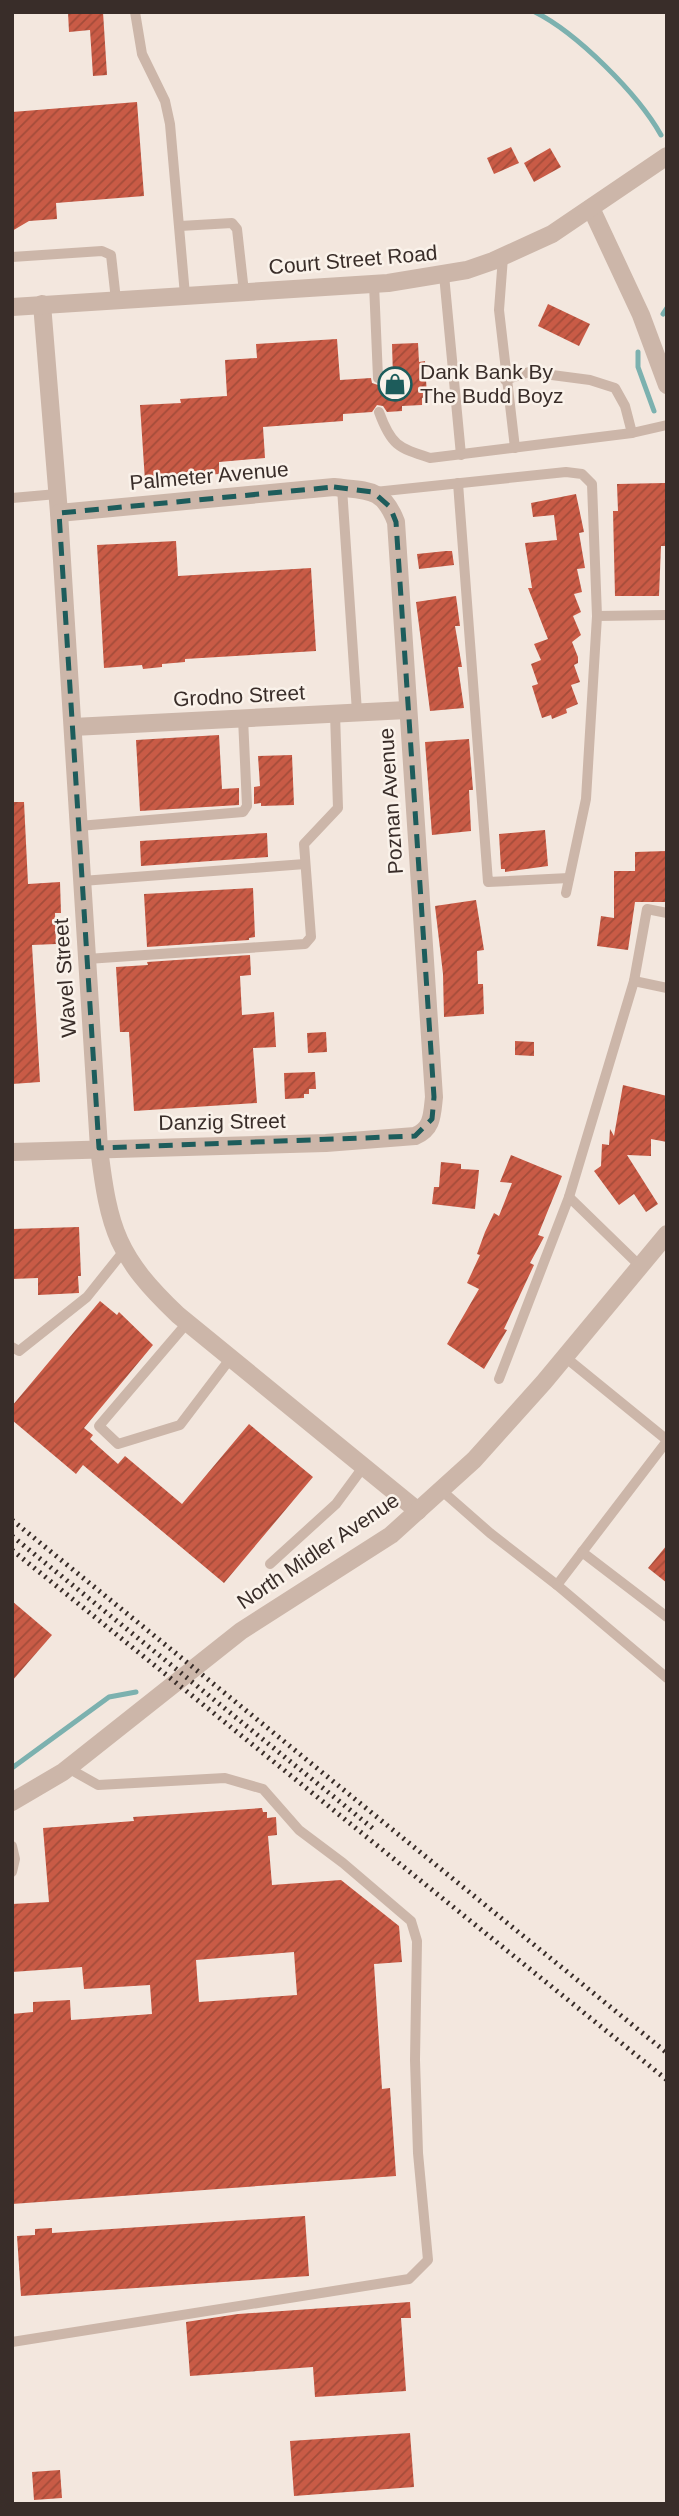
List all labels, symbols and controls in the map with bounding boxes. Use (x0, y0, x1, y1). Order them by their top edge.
street label: Court Street Road (268, 241, 438, 278)
place label: Dank Bank By The Budd Boyz (420, 360, 564, 407)
shop icon: Dank Bank By The Budd Boyz (376, 365, 414, 403)
street label: Palmeter Avenue (128, 457, 289, 494)
street label: Grodno Street (173, 681, 306, 710)
street label: Poznan Avenue (374, 727, 407, 875)
street label: Wavel Street (49, 918, 80, 1038)
street label: Danzig Street (158, 1109, 286, 1134)
street label: North Midler Avenue (233, 1488, 403, 1613)

